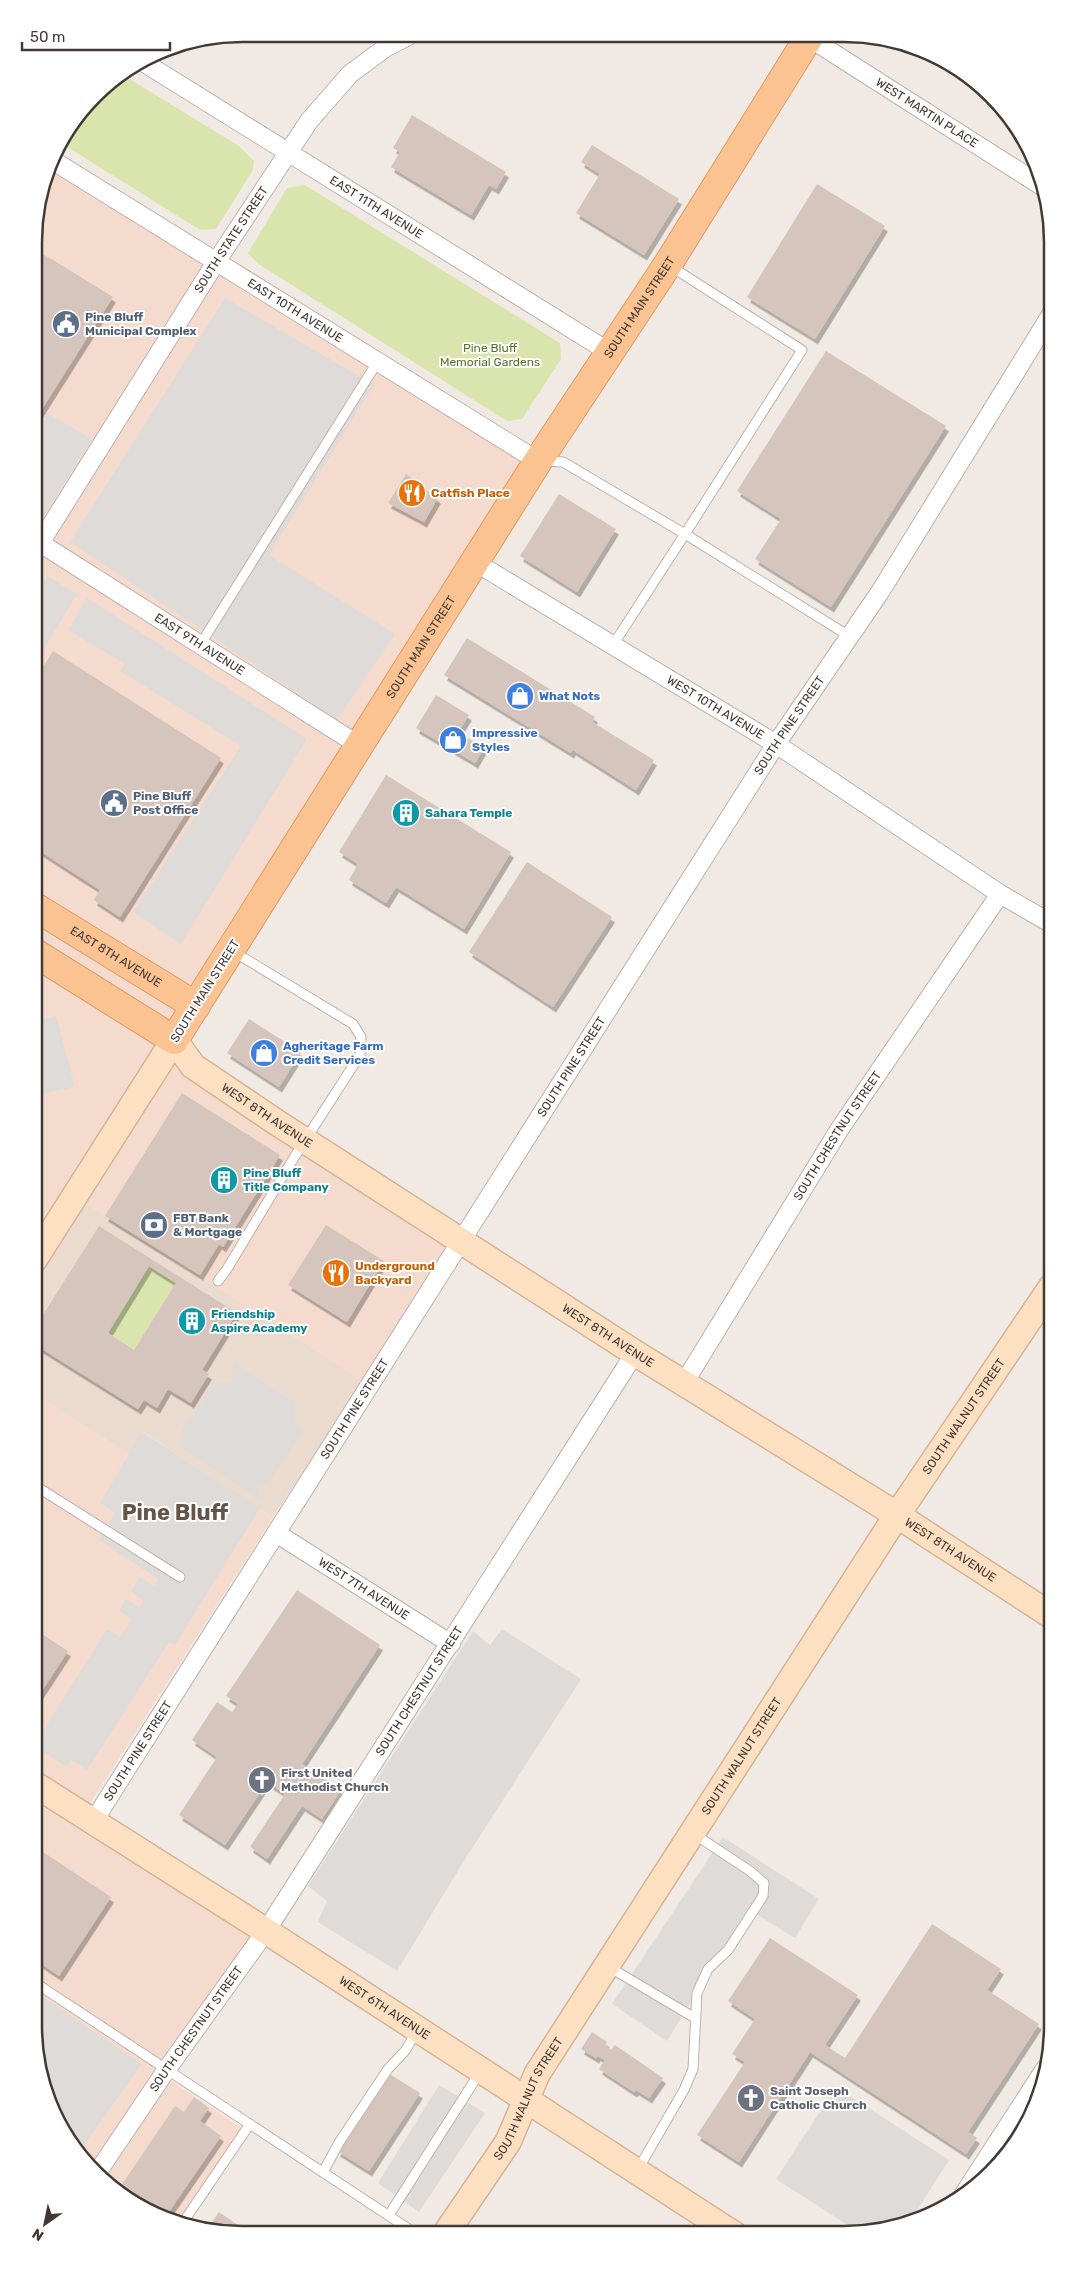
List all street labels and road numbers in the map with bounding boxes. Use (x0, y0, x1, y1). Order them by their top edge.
street label: WEST MARTIN PLACE (873, 75, 981, 150)
street label: EAST 11TH AVENUE (327, 173, 426, 242)
street label: SOUTH STATE STREET (191, 184, 271, 295)
street label: SOUTH MAIN STREET (601, 254, 678, 361)
street label: EAST 10TH AVENUE (245, 276, 345, 345)
street label: SOUTH MAIN STREET (384, 593, 458, 701)
street label: EAST 9TH AVENUE (152, 610, 247, 678)
street label: WEST 10TH AVENUE (664, 673, 767, 742)
street label: SOUTH PINE STREET (751, 673, 827, 777)
street label: EAST 8TH AVENUE (68, 923, 164, 990)
street label: SOUTH MAIN STREET (168, 937, 242, 1045)
street label: SOUTH PINE STREET (535, 1014, 608, 1119)
street label: SOUTH CHESTNUT STREET (791, 1068, 884, 1203)
street label: WEST 8TH AVENUE (219, 1080, 315, 1151)
street label: WEST 8TH AVENUE (560, 1301, 657, 1370)
street label: SOUTH PINE STREET (318, 1356, 392, 1462)
street label: SOUTH WALNUT STREET (920, 1356, 1008, 1477)
street label: WEST 8TH AVENUE (902, 1515, 999, 1585)
street label: WEST 7TH AVENUE (316, 1555, 412, 1623)
street label: SOUTH CHESTNUT STREET (373, 1624, 466, 1758)
street label: SOUTH WALNUT STREET (699, 1695, 785, 1817)
street label: SOUTH PINE STREET (101, 1698, 175, 1804)
street label: SOUTH CHESTNUT STREET (147, 1963, 246, 2094)
street label: WEST 6TH AVENUE (337, 1973, 433, 2042)
street label: SOUTH WALNUT STREET (491, 2035, 566, 2163)

